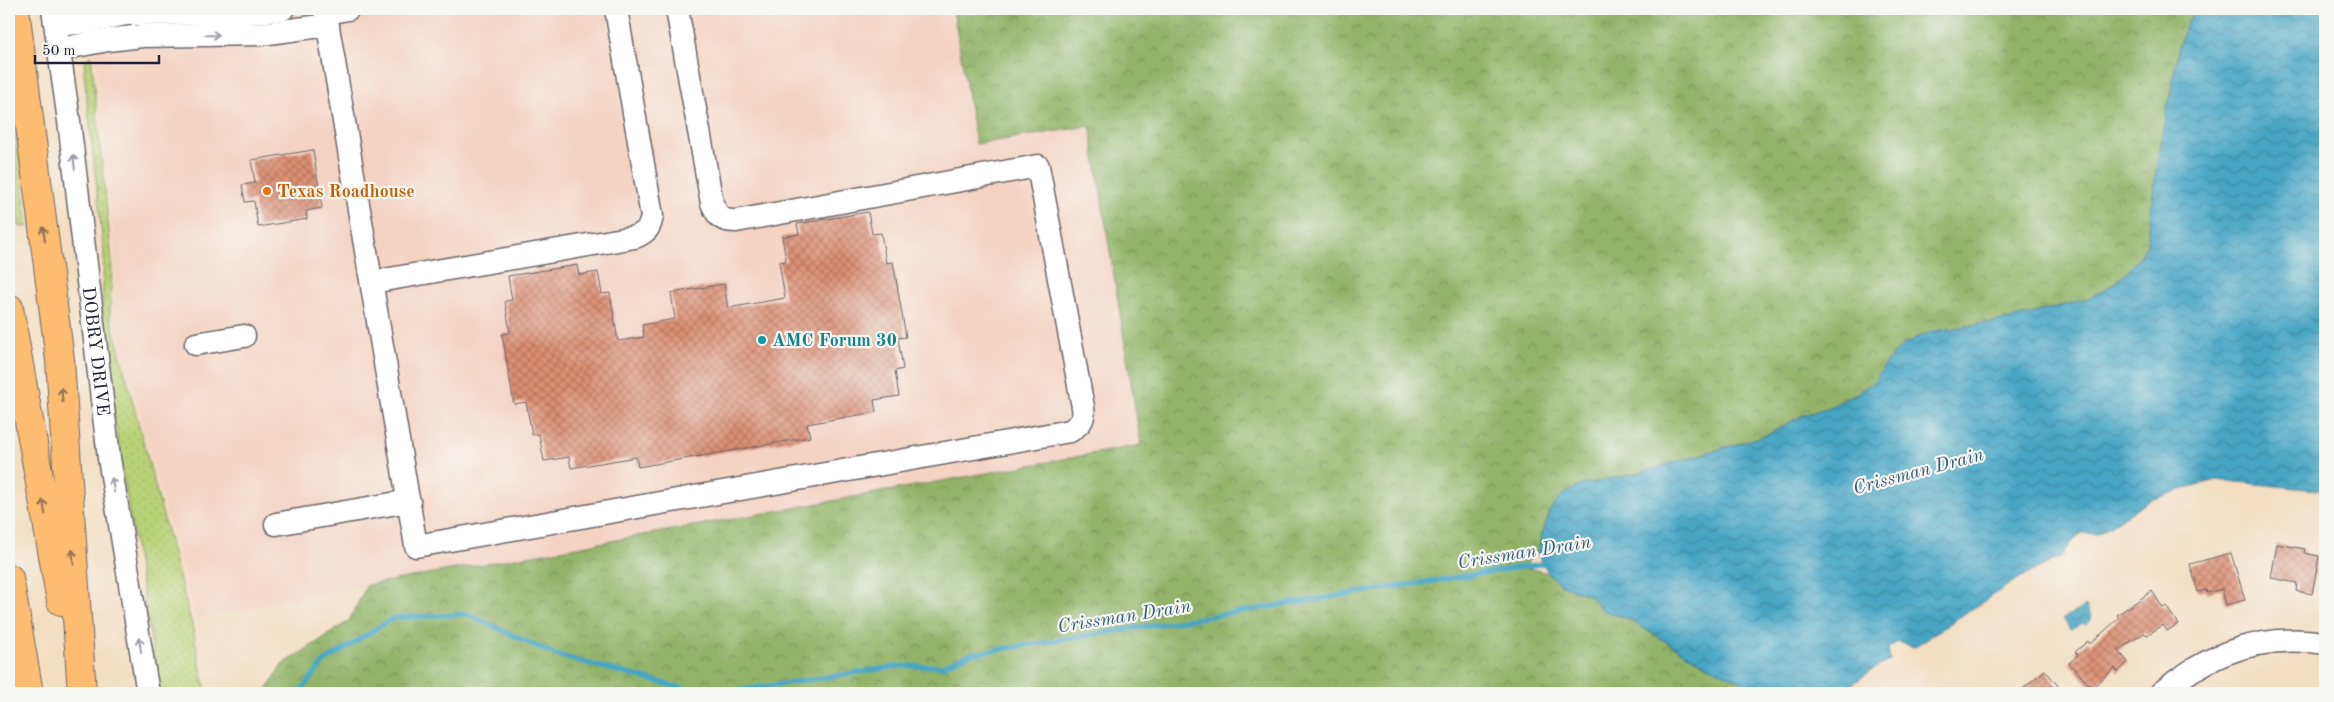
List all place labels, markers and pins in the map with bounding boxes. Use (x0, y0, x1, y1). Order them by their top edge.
place label: Texas Roadhouse (277, 183, 415, 201)
marker: Texas Roadhouse (261, 185, 273, 197)
place label: AMC Forum 30 (772, 332, 897, 350)
marker: AMC Forum 30 (756, 334, 768, 346)

